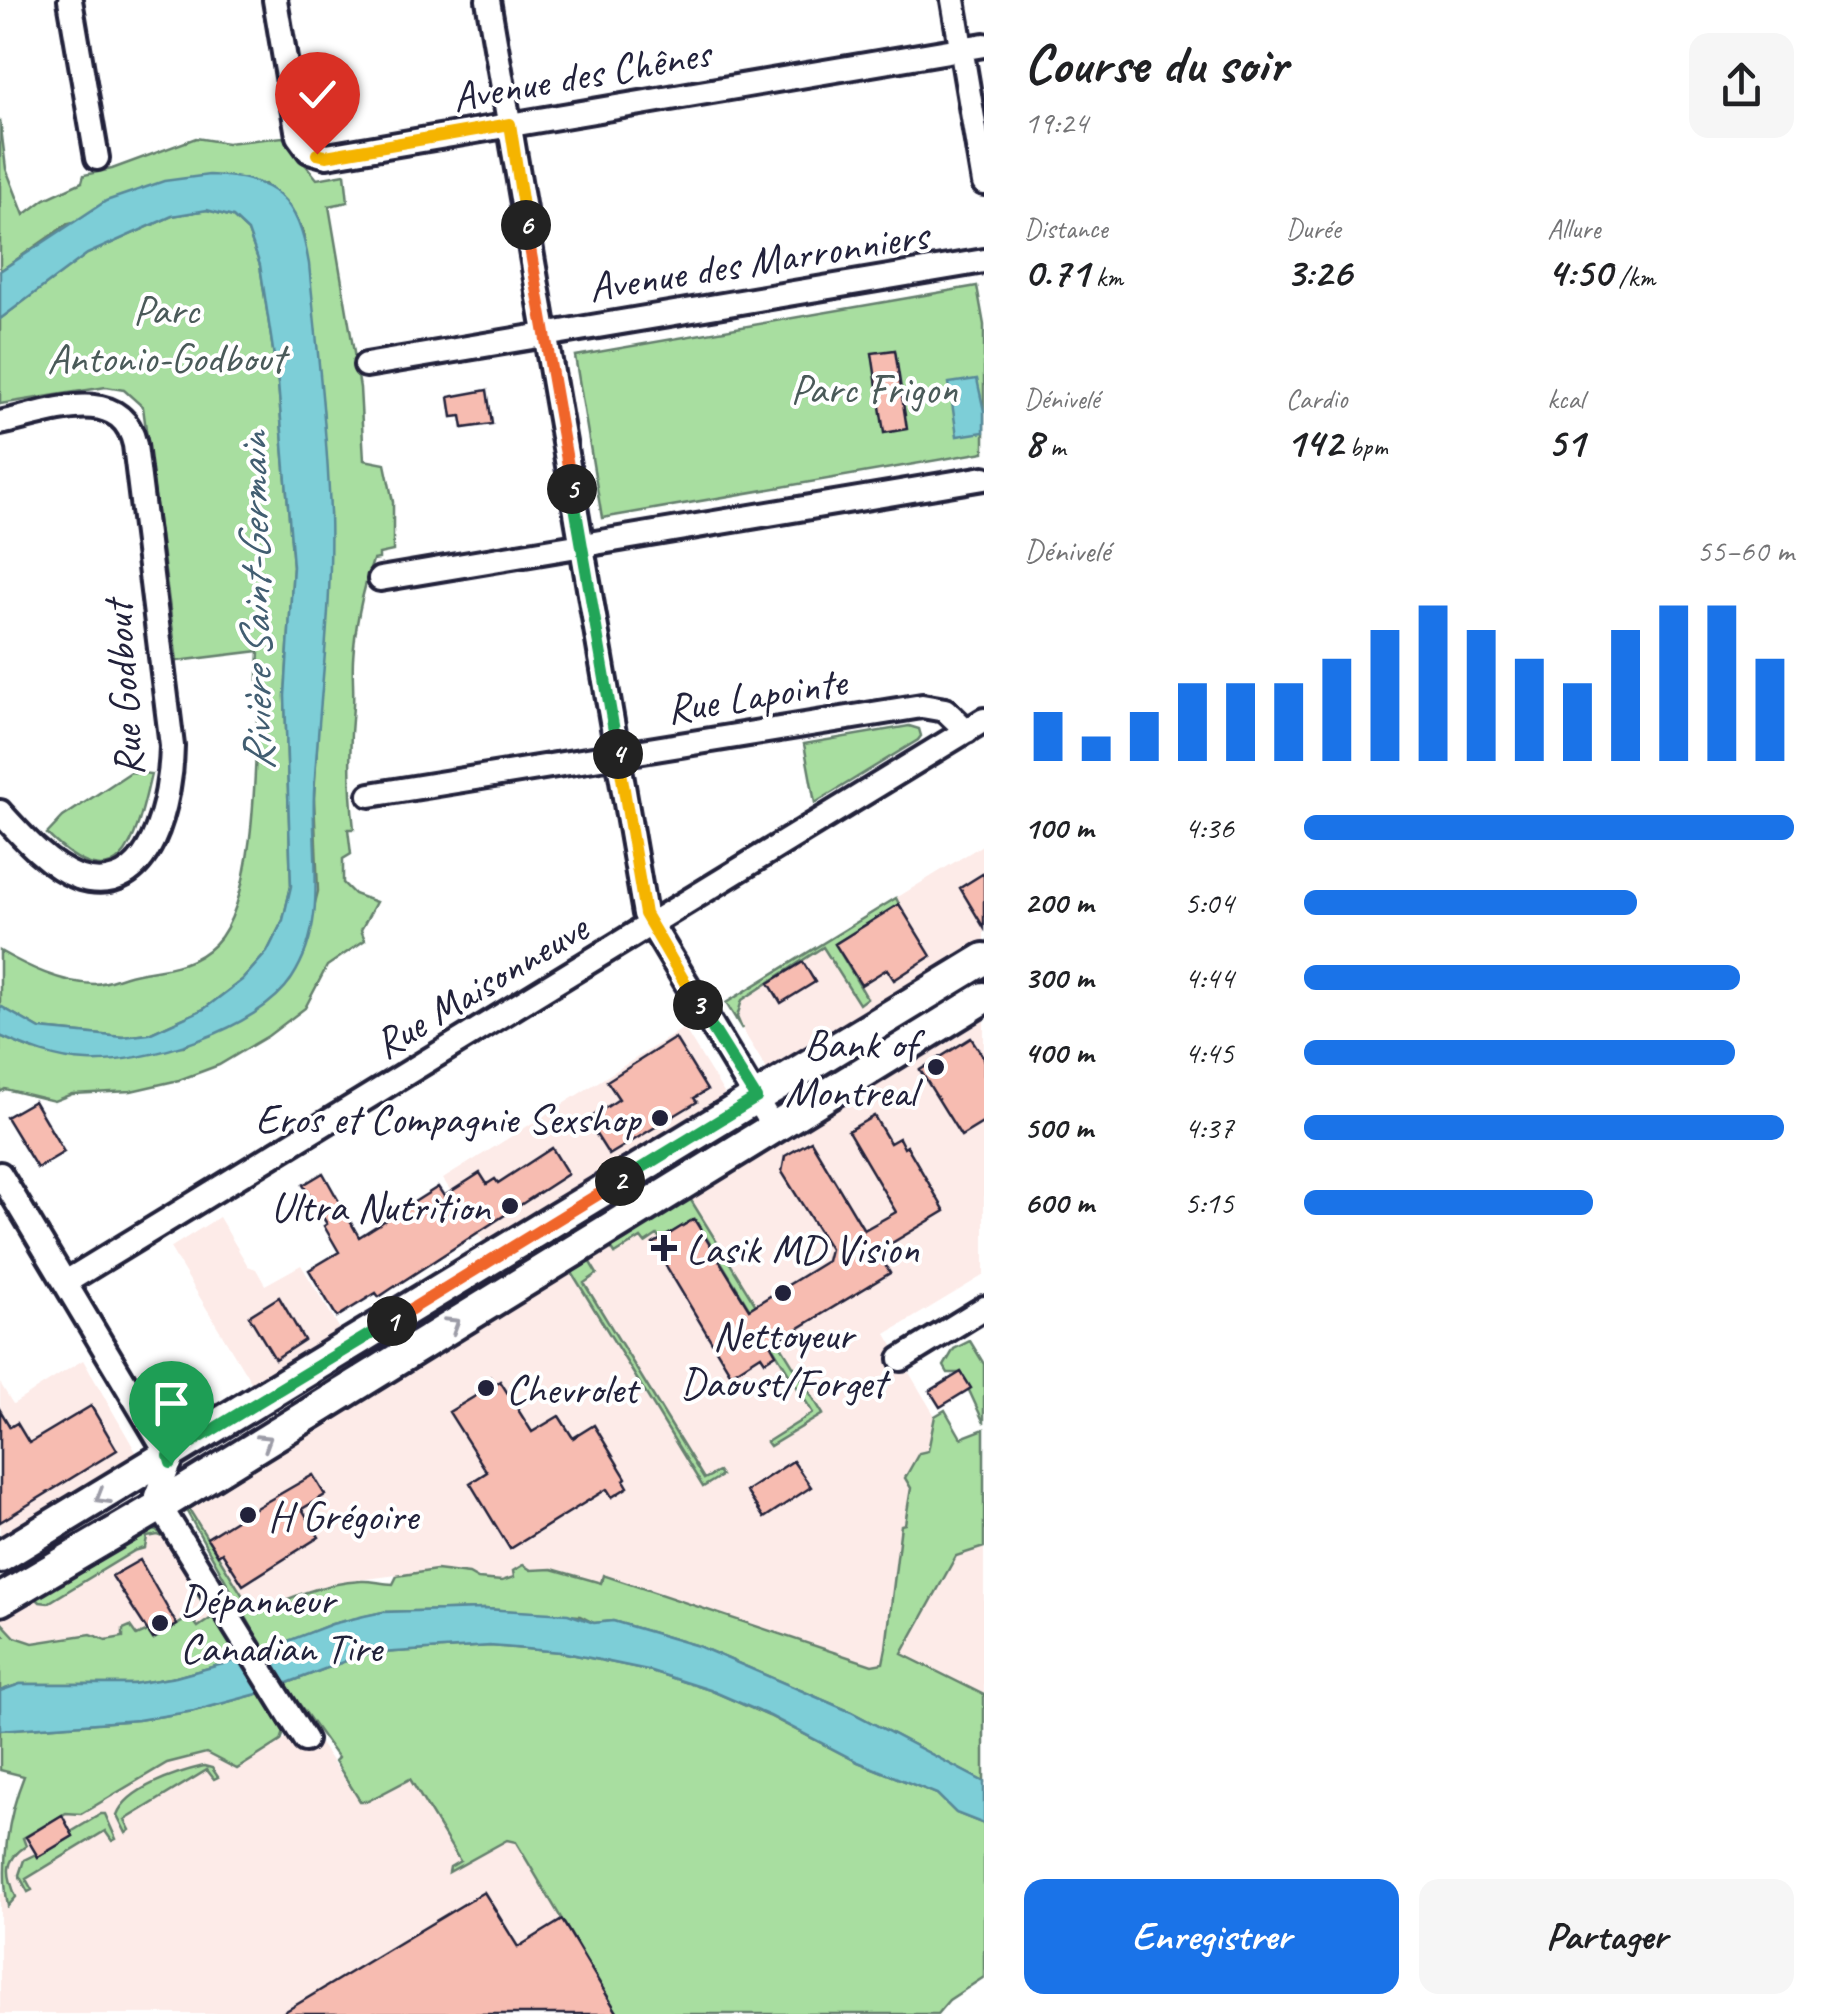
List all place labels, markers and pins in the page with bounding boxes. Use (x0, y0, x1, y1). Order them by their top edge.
pin (275, 52, 360, 155)
pin: 6 (501, 200, 551, 250)
pin: 5 (547, 464, 597, 514)
pin: 4 (593, 729, 643, 779)
pin: 3 (673, 980, 723, 1030)
place label: Bank of Montreal (785, 1018, 926, 1119)
marker: Bank of Montreal (925, 1056, 947, 1078)
place label: Eros et Compagnie Sexshop (256, 1093, 642, 1146)
marker: Eros et Compagnie Sexshop (649, 1107, 671, 1129)
pin: 2 (595, 1156, 645, 1206)
place label: Ultra Nutrition (271, 1181, 491, 1234)
marker: Ultra Nutrition (499, 1195, 521, 1217)
place label: Lasik MD Vision (686, 1223, 920, 1276)
marker: Lasik MD Vision (651, 1235, 677, 1261)
marker: Nettoyeur Daoust/Forget (772, 1282, 794, 1304)
pin: 1 (367, 1296, 417, 1346)
place label: Nettoyeur Daoust/Forget (680, 1309, 891, 1410)
pin (129, 1361, 214, 1464)
place label: Chevrolet (506, 1363, 642, 1416)
marker: Chevrolet (475, 1377, 497, 1399)
place label: H Grégoire (268, 1490, 420, 1543)
marker: H Grégoire (237, 1504, 259, 1526)
place label: Dépanneur Canadian Tire (180, 1574, 384, 1675)
marker: Dépanneur Canadian Tire (149, 1612, 171, 1634)

